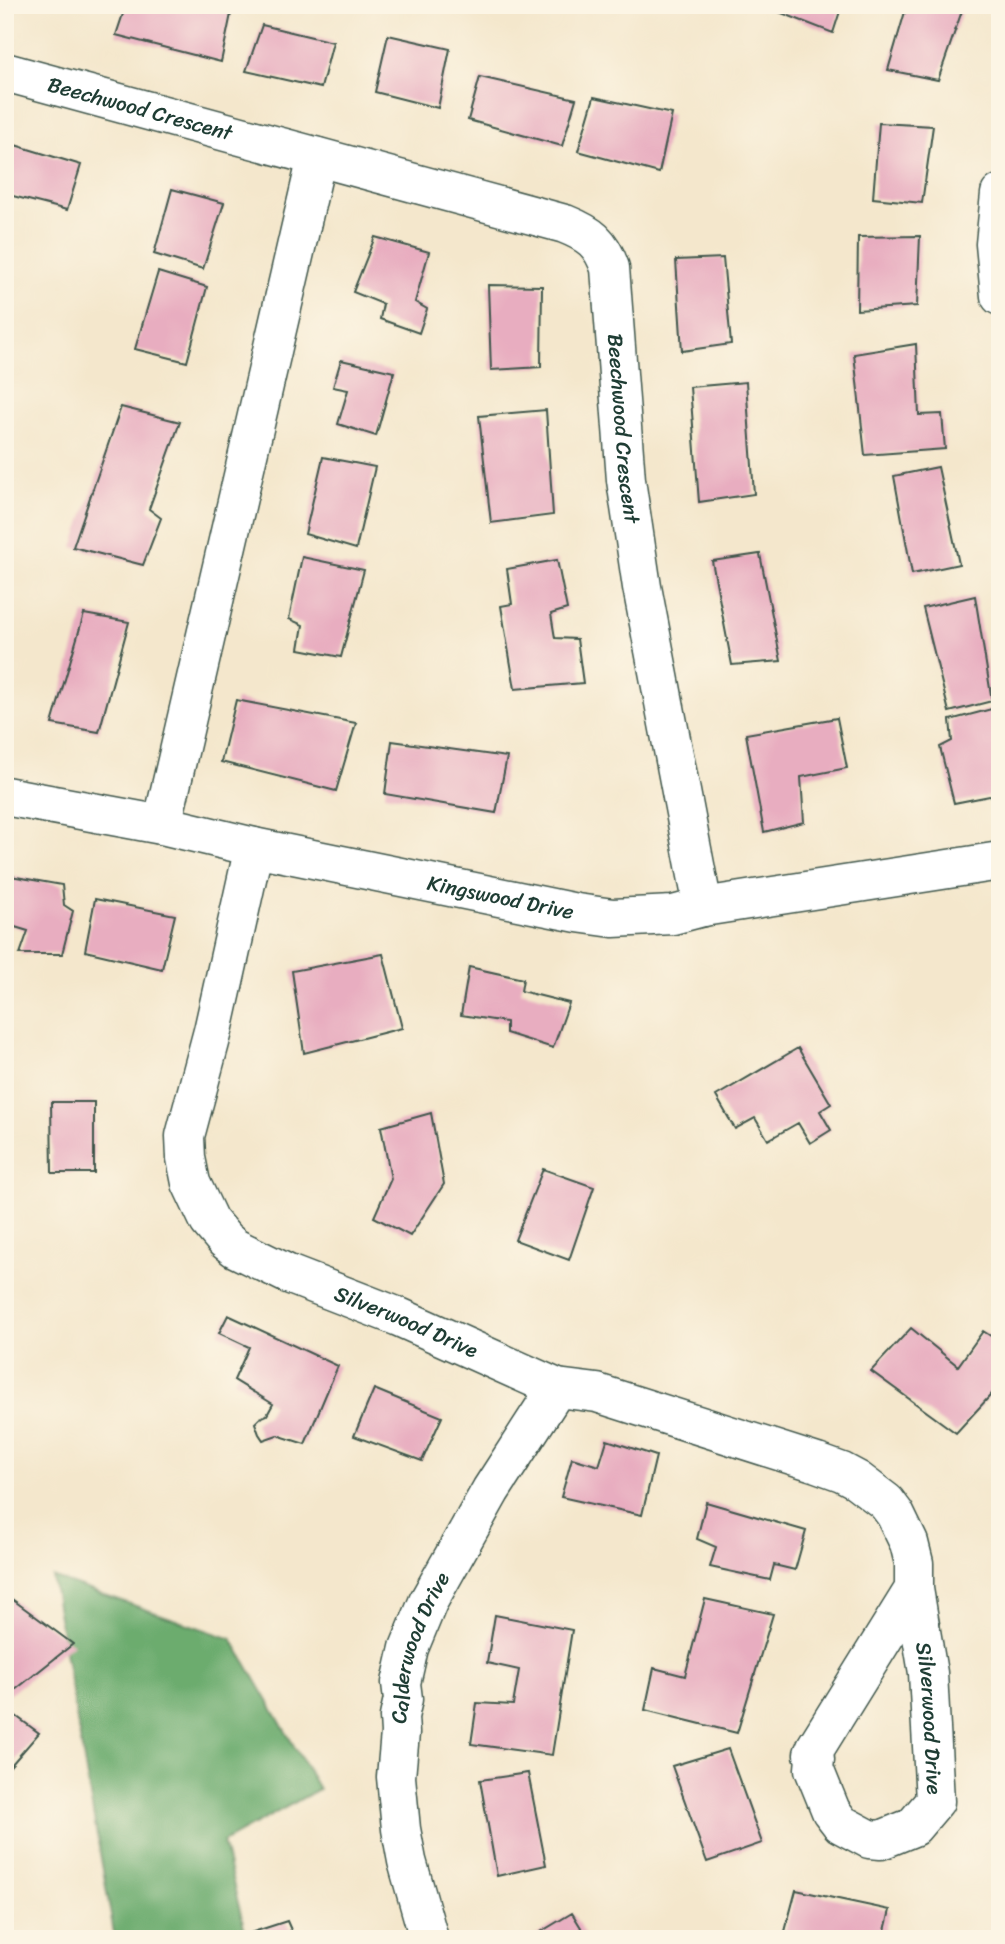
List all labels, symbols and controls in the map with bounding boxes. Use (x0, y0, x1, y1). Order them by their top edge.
street label: Beechwood Crescent (43, 65, 238, 152)
street label: Beechwood Crescent (596, 332, 651, 527)
street label: Kingswood Drive (424, 864, 578, 931)
street label: Silverwood Drive (329, 1275, 484, 1369)
street label: Calderwood Drive (380, 1565, 460, 1725)
street label: Silverwood Drive (904, 1639, 954, 1796)

